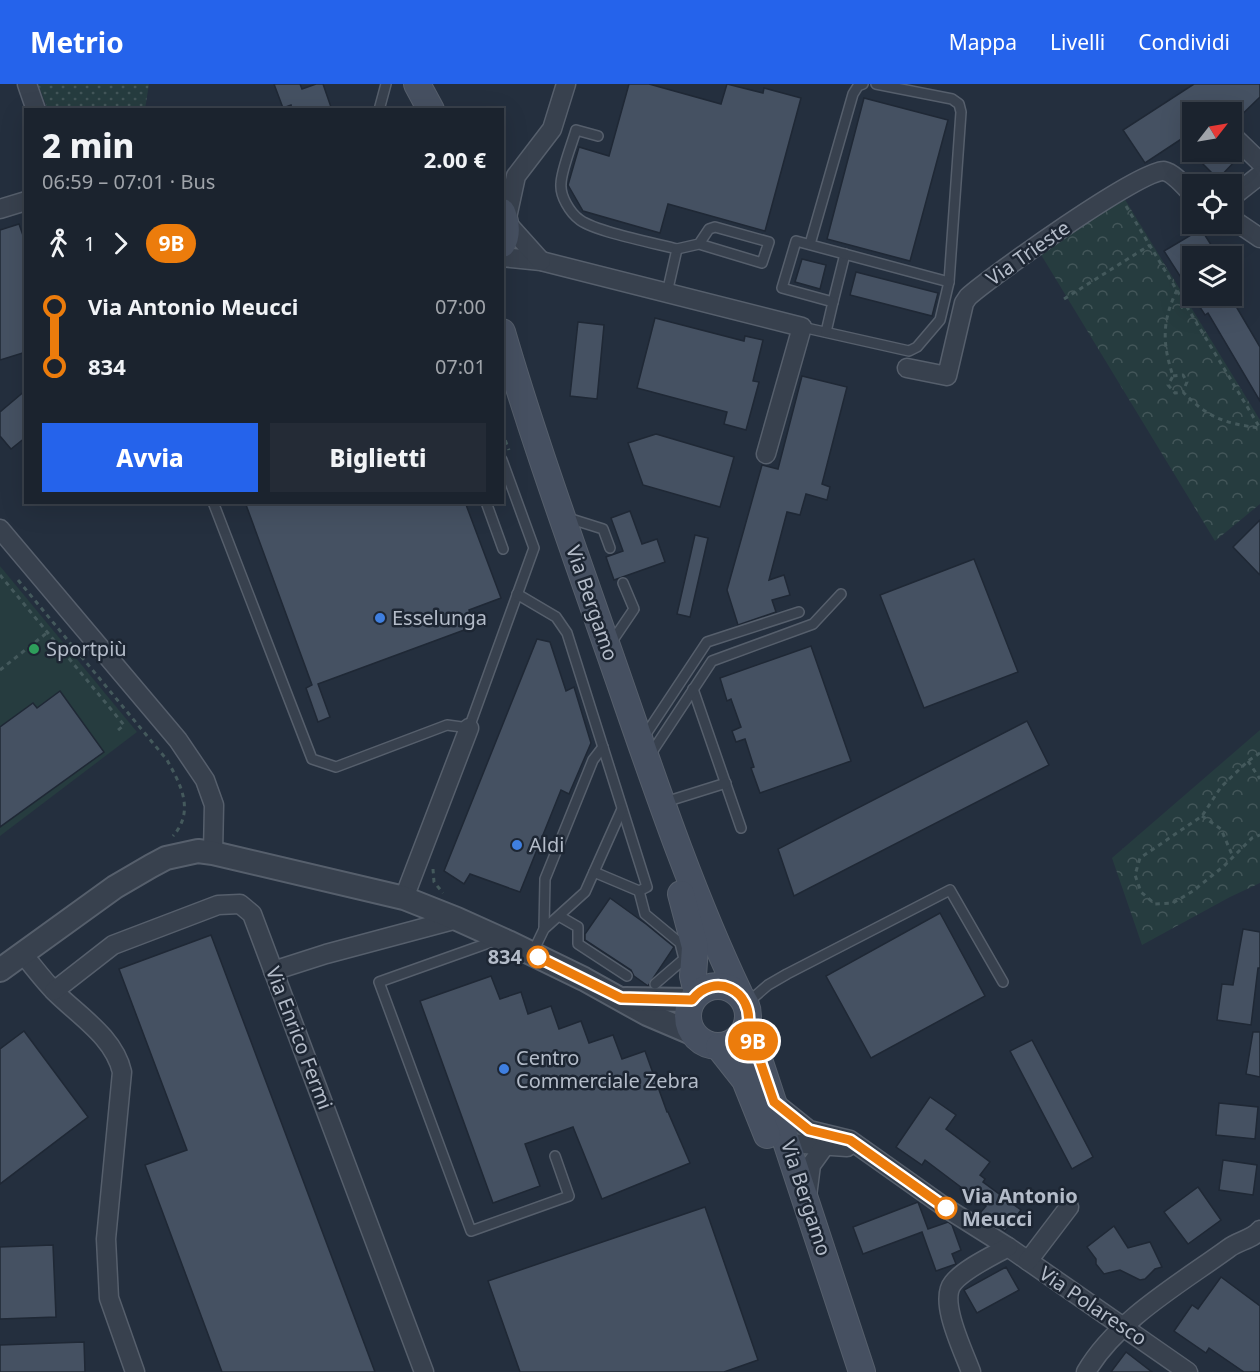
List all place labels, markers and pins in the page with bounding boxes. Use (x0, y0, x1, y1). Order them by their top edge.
place label: Esselunga (392, 604, 487, 631)
marker: Esselunga (373, 611, 387, 625)
place label: Sportpiù (46, 635, 127, 662)
marker: Sportpiù (27, 642, 41, 656)
place label: Aldi (529, 831, 564, 858)
marker: Aldi (510, 838, 524, 852)
place label: 834 (488, 943, 523, 970)
marker: 834 (527, 946, 549, 968)
place label: Centro Commerciale Zebra (516, 1044, 699, 1094)
marker: Centro Commerciale Zebra (497, 1062, 511, 1076)
place label: Via Antonio Meucci (962, 1182, 1078, 1232)
marker: Via Antonio Meucci (935, 1197, 957, 1219)

